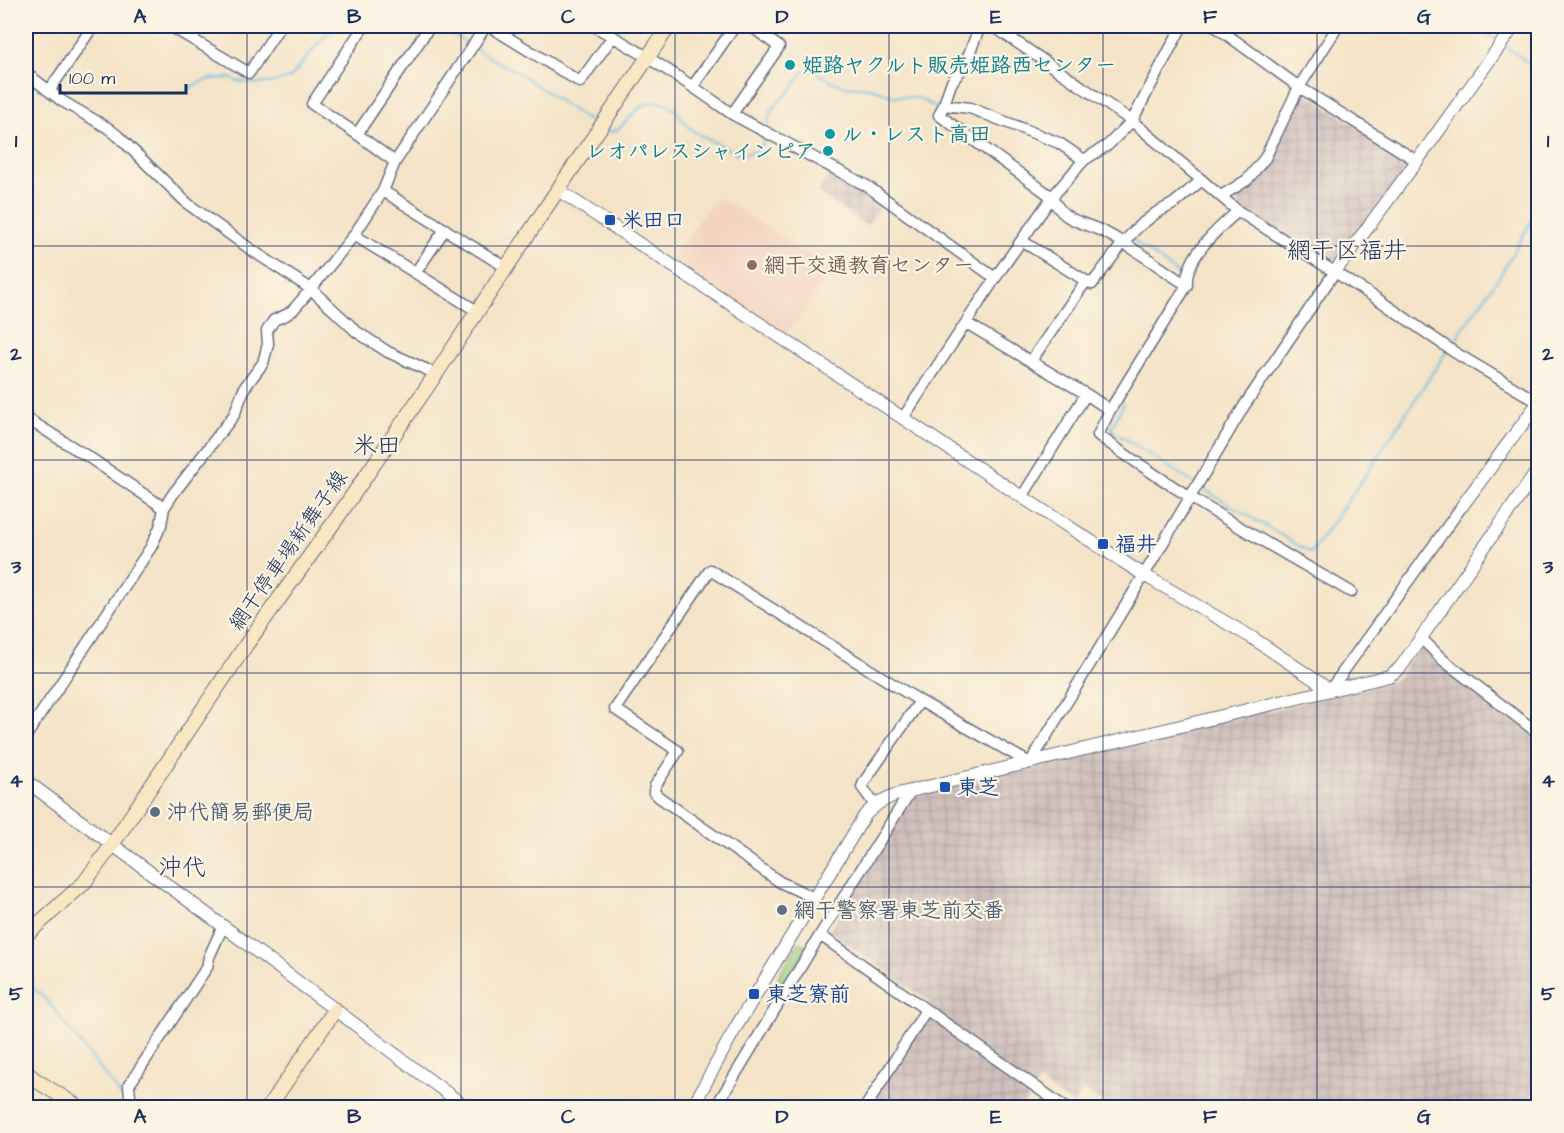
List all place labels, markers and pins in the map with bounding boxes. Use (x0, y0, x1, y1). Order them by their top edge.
place label: 姫路ヤクルト販売姫路西センター (802, 51, 1116, 80)
marker: 姫路ヤクルト販売姫路西センター (783, 58, 797, 72)
place label: ル・レスト高田 (842, 120, 991, 149)
marker: ル・レスト高田 (823, 127, 837, 141)
place label: レオパレスシャインピア (586, 137, 816, 166)
marker: レオパレスシャインピア (821, 144, 835, 158)
place label: 米田口 (622, 206, 685, 235)
marker: 米田口 (603, 213, 617, 227)
place label: 網干交通教育センター (764, 251, 974, 280)
marker: 網干交通教育センター (745, 258, 759, 272)
place label: 福井 (1115, 530, 1157, 559)
marker: 福井 (1096, 537, 1110, 551)
place label: 東芝 (957, 773, 999, 802)
marker: 東芝 (938, 780, 952, 794)
place label: 沖代簡易郵便局 (167, 798, 314, 827)
marker: 沖代簡易郵便局 (148, 805, 162, 819)
place label: 網干警察署東芝前交番 (794, 896, 1004, 925)
marker: 網干警察署東芝前交番 (775, 903, 789, 917)
place label: 東芝寮前 (766, 980, 850, 1009)
marker: 東芝寮前 (747, 987, 761, 1001)

